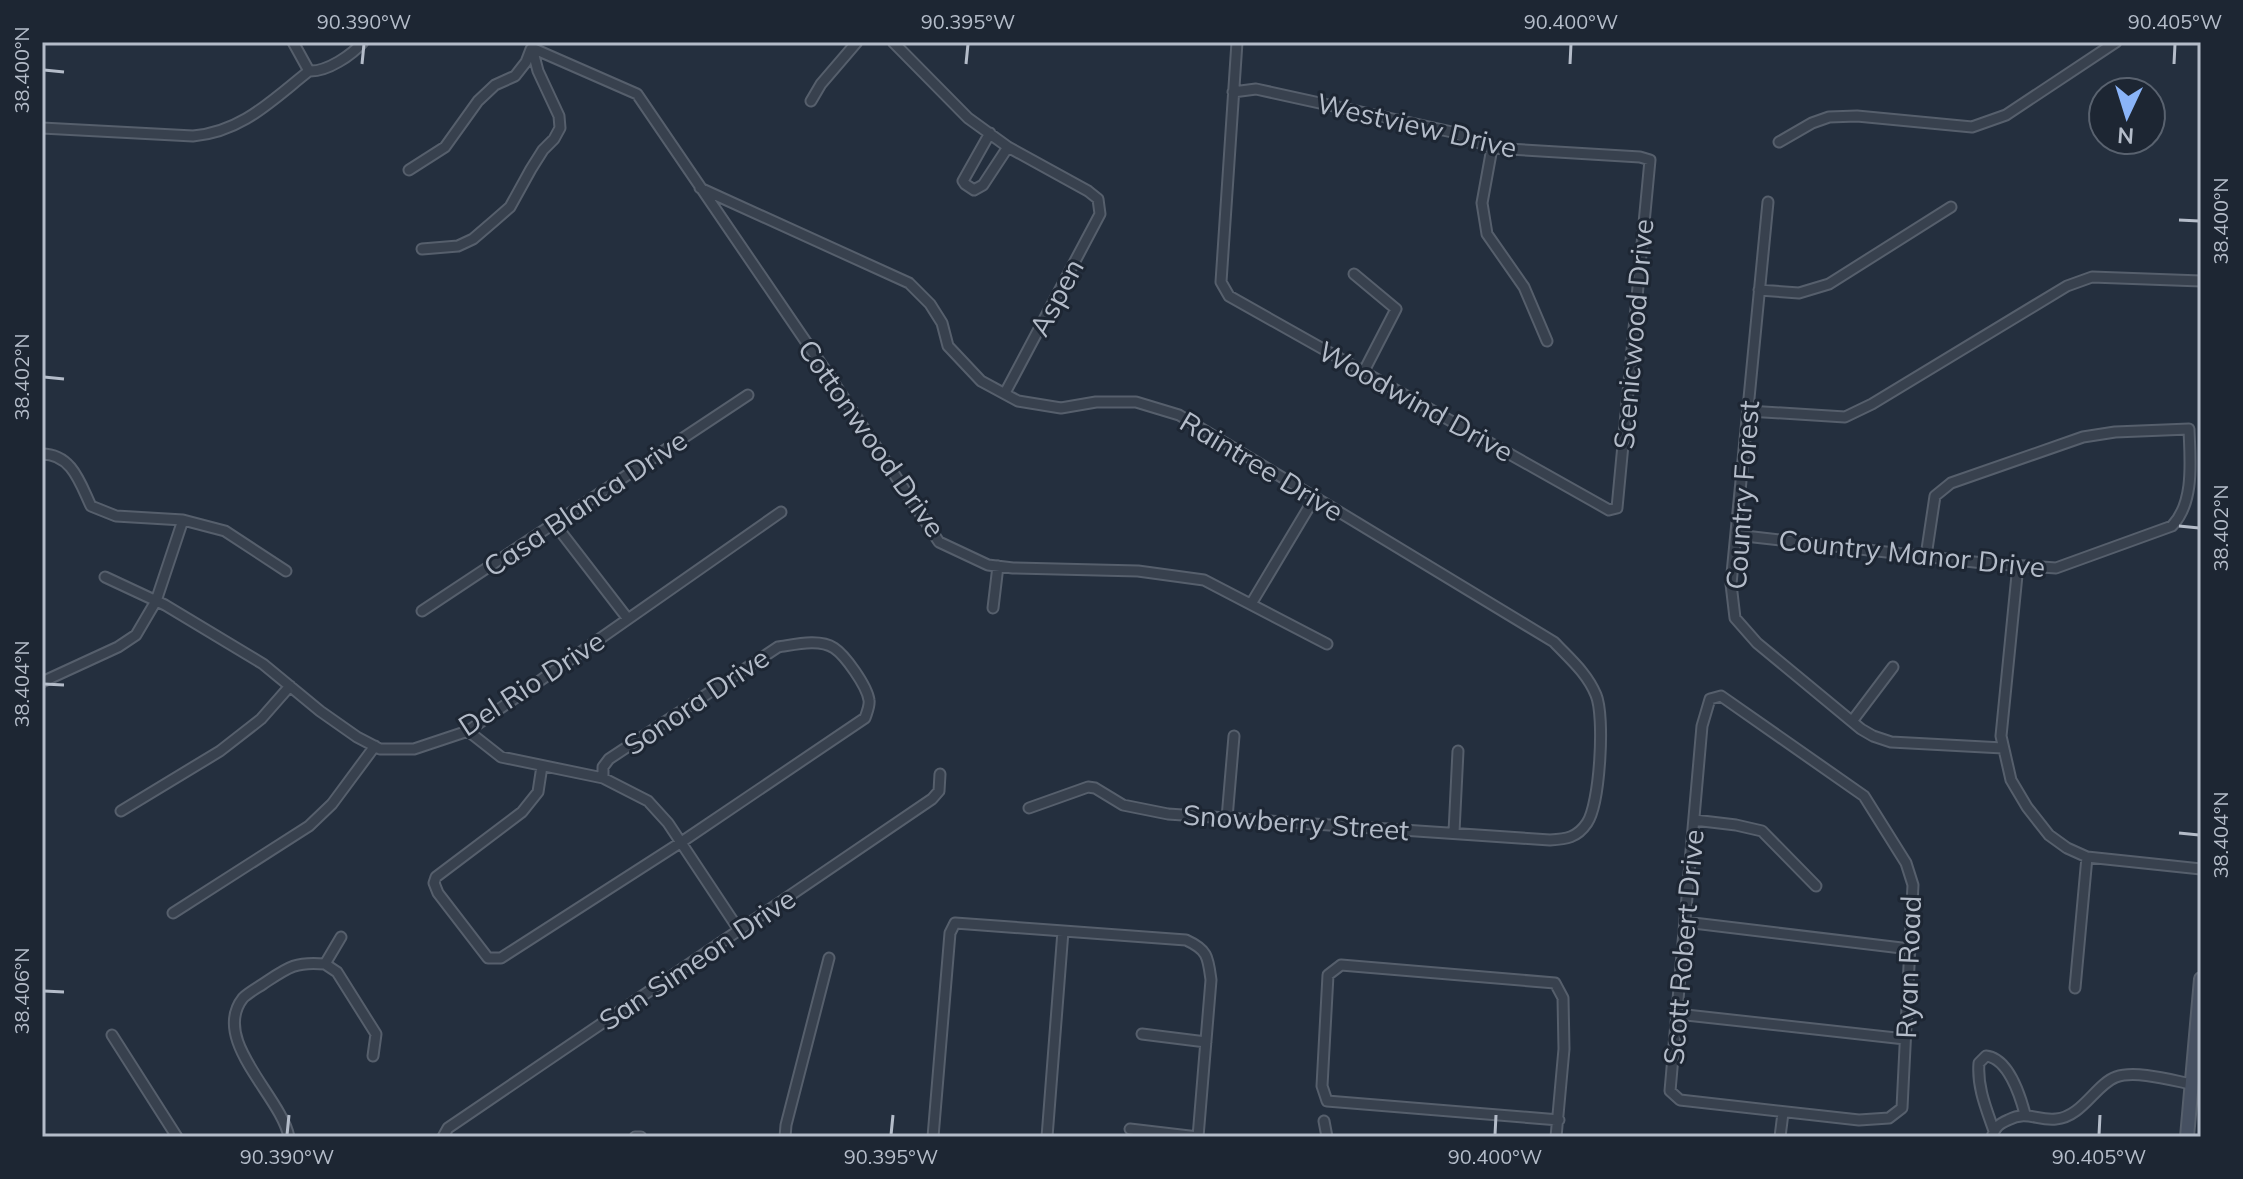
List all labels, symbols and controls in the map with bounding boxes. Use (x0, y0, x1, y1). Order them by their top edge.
text: 90.390°W (317, 9, 411, 34)
text: 90.395°W (921, 9, 1015, 34)
text: 90.400°W (1524, 9, 1618, 34)
text: 90.405°W (2128, 9, 2222, 34)
text: 38.400°N (9, 27, 34, 113)
north arrow (2087, 76, 2167, 156)
street label: Westview Drive (1314, 85, 1520, 165)
text: N (2116, 121, 2135, 150)
text: 38.400°N (2208, 178, 2233, 264)
street label: Scenicwood Drive (1605, 217, 1661, 451)
street label: Aspen (1021, 252, 1091, 342)
street label: Cottonwood Drive (791, 332, 953, 544)
street label: Woodwind Drive (1312, 333, 1520, 469)
text: 38.402°N (9, 334, 34, 420)
street label: Country Forest (1718, 399, 1766, 591)
street label: Raintree Drive (1174, 404, 1350, 528)
street label: Casa Blanca Drive (477, 422, 693, 584)
text: 38.402°N (2208, 485, 2233, 571)
street label: Country Manor Drive (1777, 522, 2047, 584)
street label: Del Rio Drive (451, 623, 611, 743)
street label: Sonora Drive (617, 640, 775, 762)
text: 38.404°N (9, 641, 34, 727)
text: 38.404°N (2208, 792, 2233, 878)
street label: Snowberry Street (1182, 797, 1411, 847)
street label: Scott Robert Drive (1655, 828, 1711, 1066)
street label: San Simeon Drive (592, 880, 802, 1038)
street label: Ryan Road (1888, 895, 1928, 1039)
text: 38.406°N (9, 948, 34, 1034)
text: 90.390°W (240, 1144, 334, 1169)
text: 90.395°W (844, 1144, 938, 1169)
text: 90.400°W (1448, 1144, 1542, 1169)
text: 90.405°W (2052, 1144, 2146, 1169)

